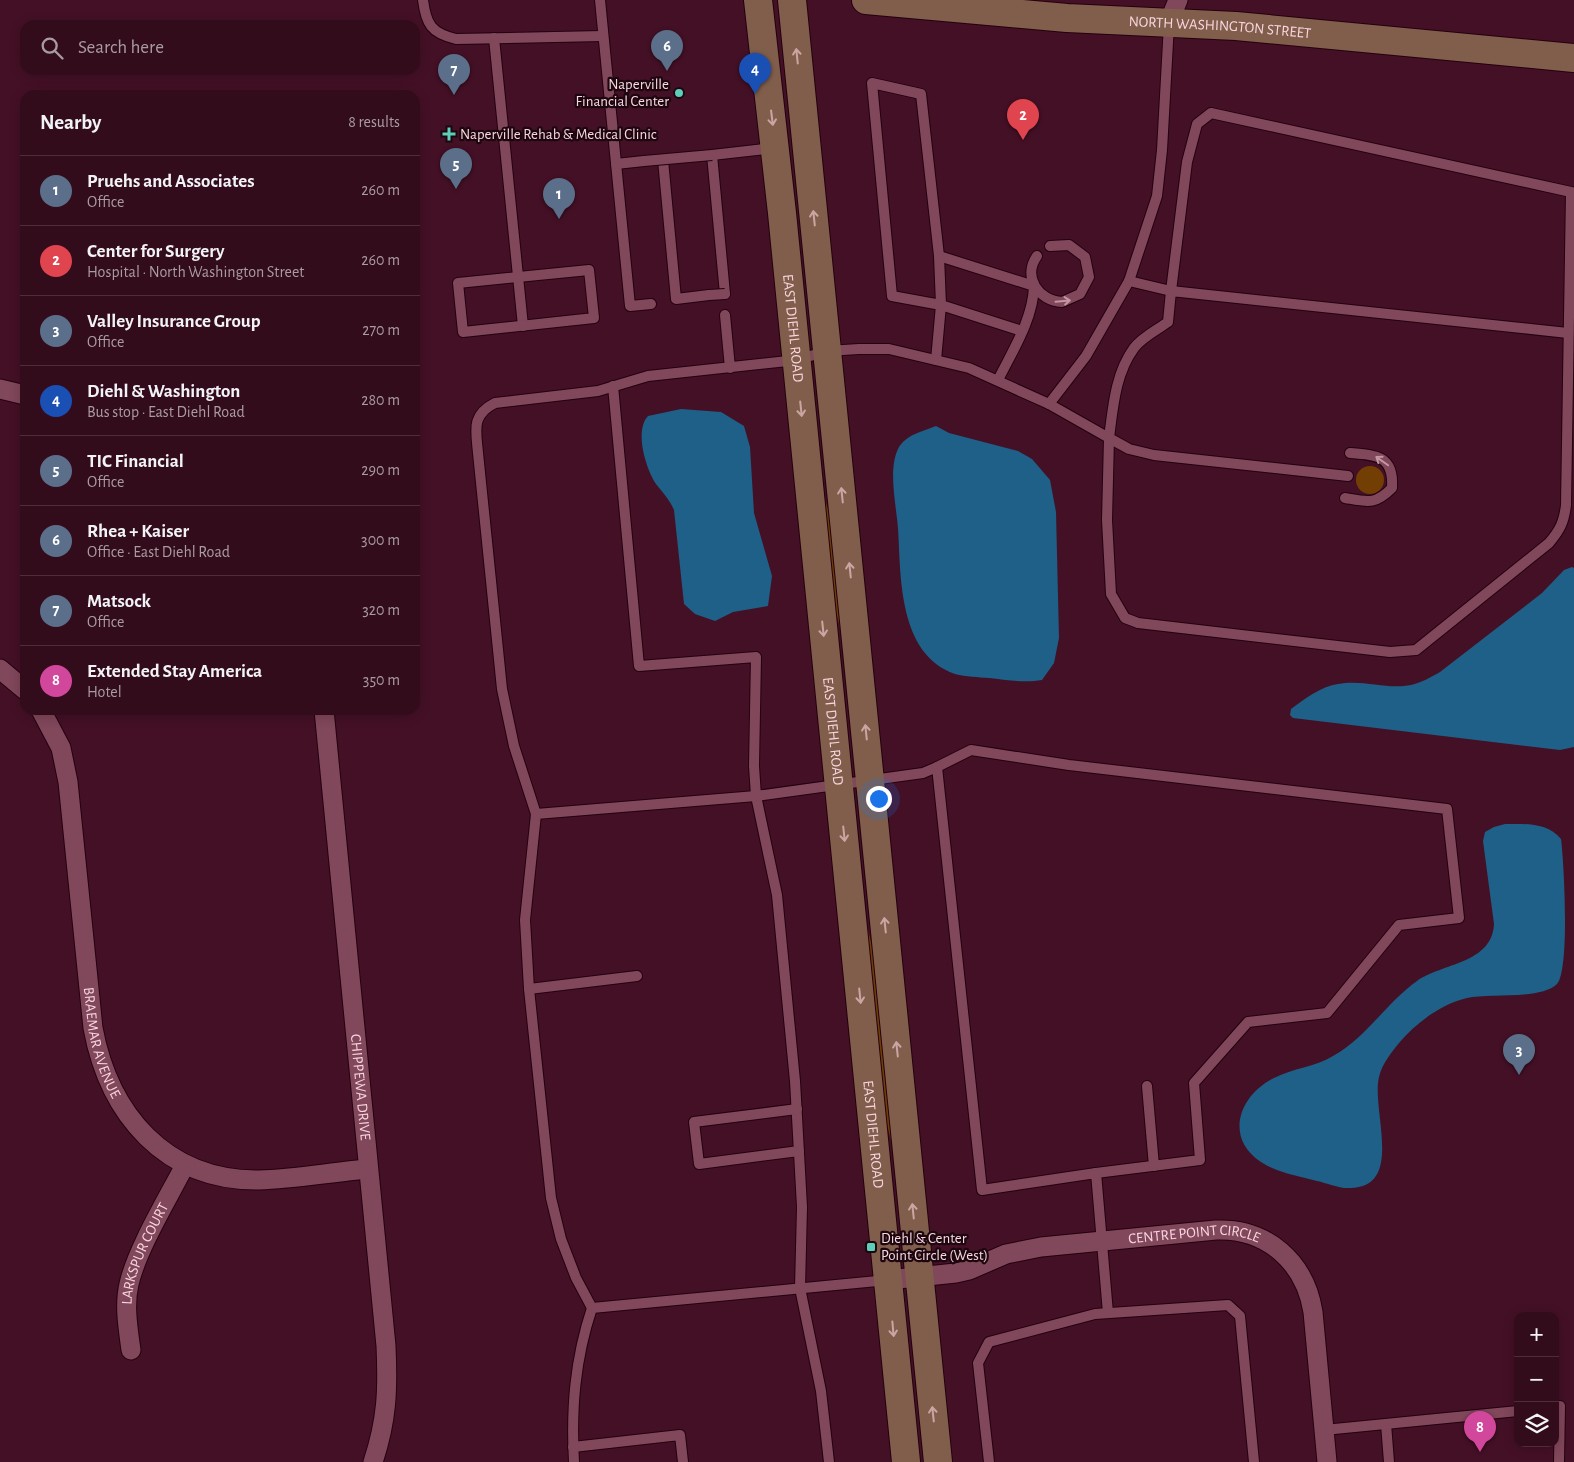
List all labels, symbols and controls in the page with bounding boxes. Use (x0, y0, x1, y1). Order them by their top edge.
street label: NORTH WASHINGTON STREET (1128, 13, 1312, 41)
search box (20, 20, 420, 75)
pin: 6 (651, 30, 683, 71)
icon: search (38, 34, 66, 62)
text: Search here (78, 38, 164, 57)
one-way arrow (792, 49, 802, 65)
pin: 4 (739, 53, 771, 94)
pin: 7 (438, 54, 470, 95)
place label: Naperville Financial Center (576, 77, 669, 109)
marker: Naperville Financial Center (673, 87, 685, 99)
pin: 2 (1007, 99, 1039, 140)
one-way arrow (767, 110, 777, 126)
text: Nearby (40, 112, 101, 133)
text: 8 results (348, 114, 400, 130)
marker: Naperville Rehab & Medical Clinic (442, 127, 456, 141)
place label: Naperville Rehab & Medical Clinic (460, 127, 657, 142)
pin: 5 (440, 148, 472, 189)
text: Pruehs and Associates (87, 172, 254, 191)
pin: 1 (543, 178, 575, 219)
text: 1 (53, 182, 59, 198)
text: 260 m (361, 182, 400, 198)
text: Office (87, 194, 124, 210)
one-way arrow (809, 210, 819, 226)
text: Center for Surgery (87, 242, 225, 261)
text: 2 (52, 252, 60, 268)
text: 260 m (361, 252, 400, 268)
text: Hospital · North Washington Street (87, 264, 304, 280)
street label: EAST DIEHL ROAD (781, 273, 806, 383)
one-way arrow (1054, 296, 1070, 305)
text: Valley Insurance Group (87, 312, 261, 331)
text: 3 (53, 322, 59, 338)
text: 270 m (362, 322, 400, 338)
text: Office (87, 334, 124, 350)
text: Diehl & Washington (87, 382, 240, 401)
text: 4 (52, 392, 60, 408)
text: 280 m (361, 392, 400, 408)
one-way arrow (797, 400, 806, 416)
text: Bus stop · East Diehl Road (87, 404, 245, 420)
text: TIC Financial (87, 452, 184, 471)
one-way arrow (1375, 456, 1389, 466)
text: 5 (53, 462, 59, 478)
text: 290 m (361, 462, 400, 478)
text: Office (87, 474, 124, 490)
one-way arrow (837, 487, 847, 503)
text: Rhea + Kaiser (87, 522, 189, 541)
text: 6 (52, 532, 60, 548)
text: 300 m (361, 532, 400, 548)
text: Office · East Diehl Road (87, 544, 230, 560)
one-way arrow (845, 562, 855, 578)
text: Matsock (87, 592, 151, 611)
text: 7 (53, 602, 59, 618)
text: 320 m (362, 602, 400, 618)
text: Office (87, 614, 124, 630)
one-way arrow (819, 621, 828, 637)
text: Extended Stay America (87, 662, 262, 681)
text: 8 (52, 672, 60, 688)
text: 350 m (363, 672, 400, 688)
street label: EAST DIEHL ROAD (821, 676, 846, 786)
text: Hotel (87, 684, 122, 700)
one-way arrow (861, 724, 871, 740)
your location (866, 786, 892, 812)
one-way arrow (839, 826, 848, 842)
one-way arrow (880, 917, 890, 933)
street label: BRAEMAR AVENUE (81, 986, 124, 1101)
one-way arrow (855, 988, 865, 1004)
street label: CHIPPEWA DRIVE (348, 1033, 373, 1141)
pin: 3 (1503, 1034, 1535, 1075)
one-way arrow (892, 1041, 902, 1057)
street label: EAST DIEHL ROAD (861, 1079, 886, 1189)
street label: LARKSPUR COURT (119, 1199, 171, 1305)
one-way arrow (908, 1203, 917, 1219)
street label: CENTRE POINT CIRCLE (1128, 1222, 1263, 1246)
place label: Diehl & Center Point Circle (West) (881, 1231, 988, 1263)
marker: Diehl & Center Point Circle (West) (865, 1241, 877, 1253)
map controls (1514, 1312, 1559, 1447)
button: + (1514, 1312, 1559, 1357)
one-way arrow (888, 1320, 898, 1336)
button: − (1514, 1357, 1559, 1402)
button: layers (1514, 1402, 1559, 1447)
one-way arrow (928, 1406, 938, 1422)
pin: 8 (1464, 1411, 1496, 1452)

